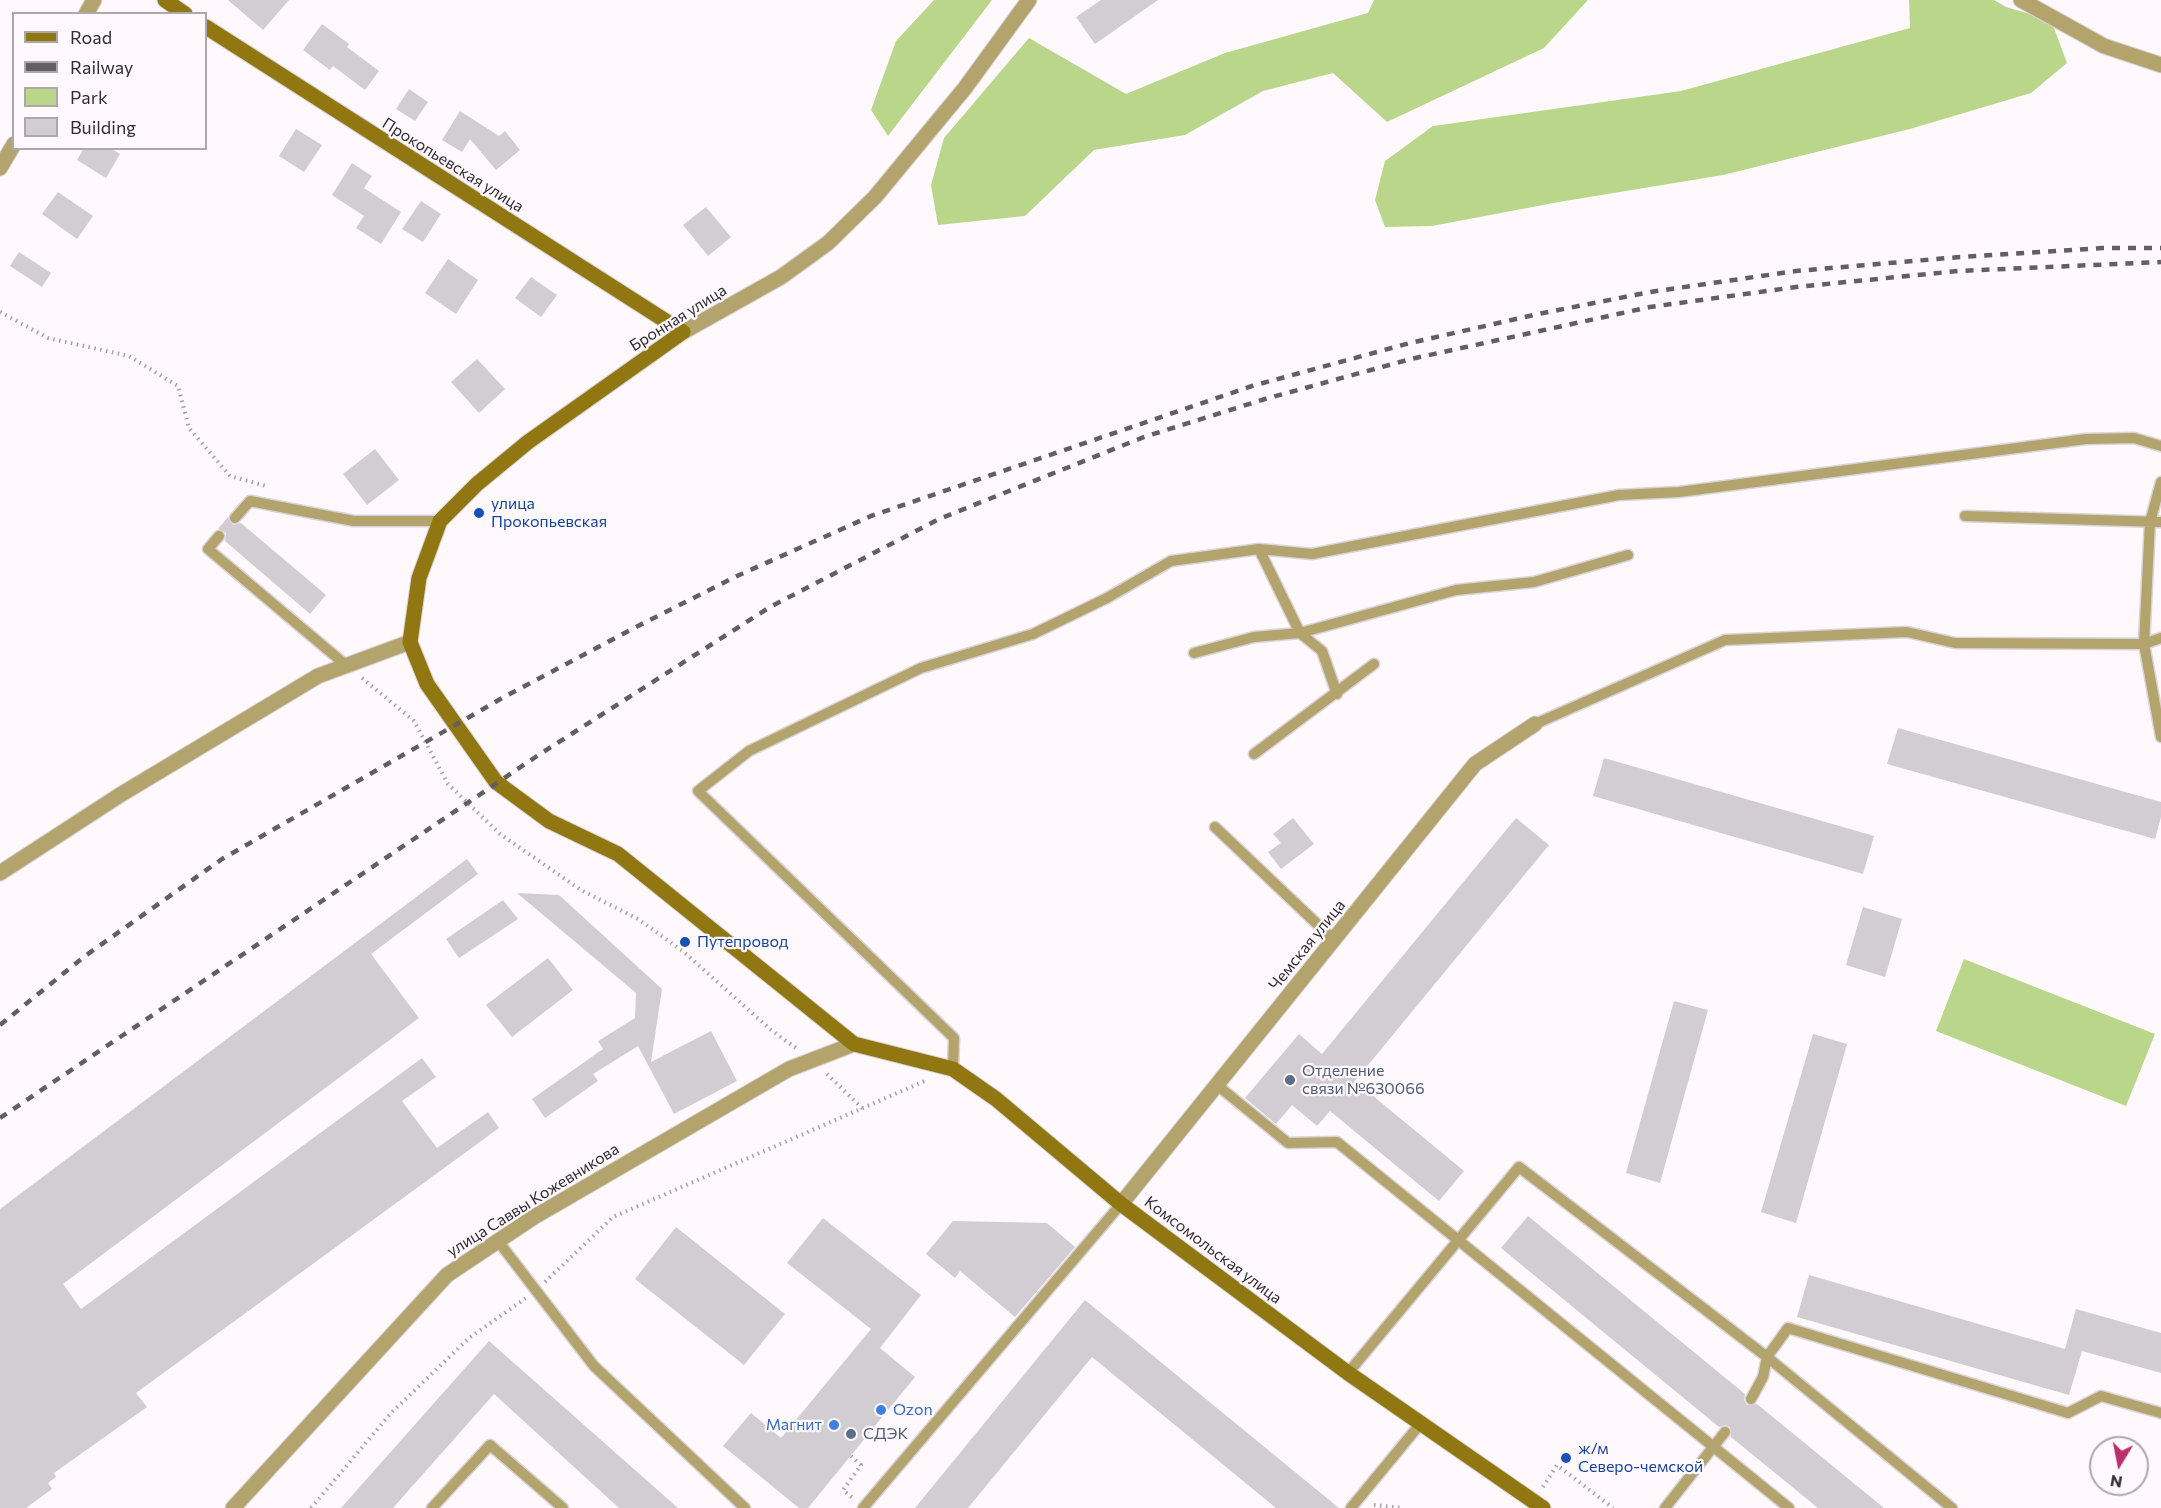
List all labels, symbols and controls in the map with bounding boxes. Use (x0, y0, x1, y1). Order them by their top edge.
legend (12, 12, 207, 150)
text: Road (70, 26, 112, 48)
text: Railway (70, 56, 133, 78)
text: Park (70, 86, 108, 108)
street label: Прокопьевская улица (379, 114, 527, 216)
text: Building (70, 116, 136, 138)
street label: Бронная улица (626, 281, 730, 355)
place label: улица Прокопьевская (491, 494, 607, 532)
marker: улица Прокопьевская (472, 506, 486, 520)
street label: Чемская улица (1265, 896, 1349, 994)
place label: Путепровод (697, 932, 788, 952)
marker: Путепровод (678, 935, 692, 949)
place label: Отделение связи №630066 (1302, 1061, 1425, 1099)
marker: Отделение связи №630066 (1283, 1073, 1297, 1087)
street label: улица Саввы Кожевникова (443, 1139, 623, 1261)
street label: Комсомольская улица (1141, 1192, 1285, 1308)
place label: Ozon (893, 1400, 933, 1420)
marker: Ozon (874, 1403, 888, 1417)
place label: Магнит (766, 1415, 822, 1435)
marker: Магнит (827, 1418, 841, 1432)
place label: СДЭК (863, 1424, 908, 1444)
marker: СДЭК (844, 1427, 858, 1441)
north arrow (2089, 1436, 2149, 1496)
place label: ж/м Северо-чемской (1578, 1439, 1703, 1477)
marker: ж/м Северо-чемской (1559, 1451, 1573, 1465)
text: N (2109, 1472, 2124, 1493)

